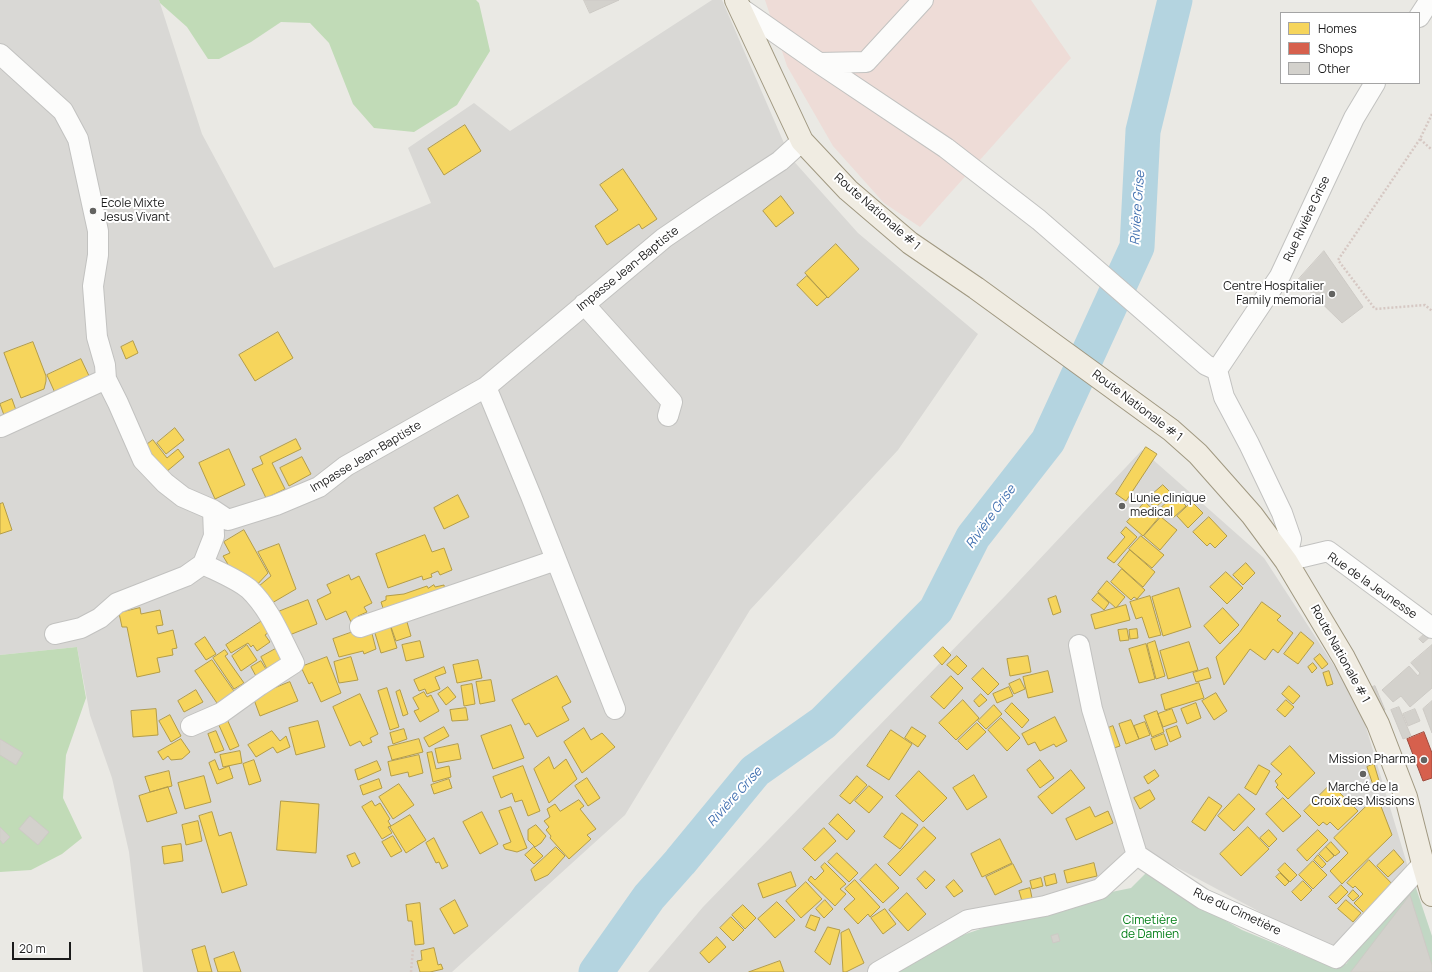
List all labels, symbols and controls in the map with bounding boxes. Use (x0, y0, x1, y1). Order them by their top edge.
legend (1280, 12, 1420, 84)
text: Homes (1318, 20, 1357, 37)
text: Shops (1318, 40, 1353, 57)
text: Other (1318, 60, 1350, 77)
water label: Rivière Grise (1128, 170, 1148, 246)
street label: Route Nationale # 1 (831, 171, 923, 253)
street label: Rue Rivière Grise (1281, 174, 1333, 264)
place label: Ecole Mixte Jesus Vivant (101, 197, 170, 225)
marker: Ecole Mixte Jesus Vivant (88, 206, 98, 216)
street label: Impasse Jean-Baptiste (574, 224, 682, 314)
place label: Centre Hospitalier Family memorial (1223, 280, 1324, 308)
marker: Centre Hospitalier Family memorial (1327, 289, 1337, 299)
street label: Route Nationale # 1 (1089, 367, 1185, 445)
street label: Impasse Jean-Baptiste (308, 418, 424, 496)
water label: Rivière Grise (963, 482, 1019, 552)
place label: Lunie clinique medical (1130, 492, 1206, 520)
marker: Lunie clinique medical (1117, 501, 1127, 511)
street label: Rue de la Jeunesse (1324, 550, 1420, 622)
street label: Route Nationale # 1 (1307, 603, 1373, 705)
place label: Mission Pharma (1329, 753, 1416, 767)
marker: Mission Pharma (1419, 755, 1429, 765)
water label: Rivière Grise (704, 764, 766, 830)
marker: Marché de la Croix des Missions (1358, 769, 1368, 779)
place label: Marché de la Croix des Missions (1311, 781, 1415, 809)
street label: Rue du Cimetière (1191, 885, 1283, 939)
park label: Cimetière de Damien (1121, 914, 1179, 942)
scale bar (14, 934, 73, 960)
text: 20 m (19, 940, 46, 957)

